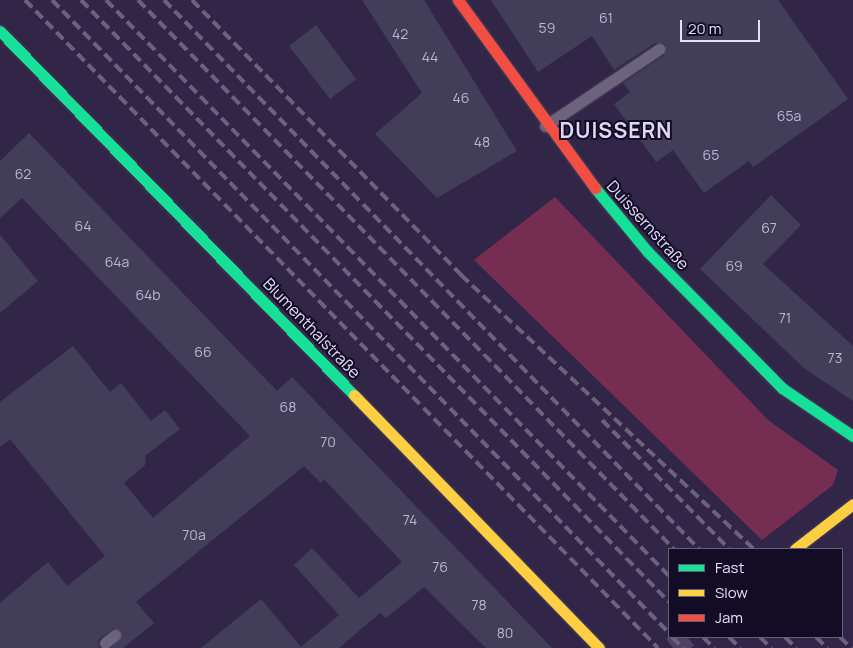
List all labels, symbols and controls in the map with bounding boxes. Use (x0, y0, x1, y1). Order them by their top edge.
house number: 61 (599, 10, 613, 26)
scale bar (683, 10, 763, 42)
text: 20 m (688, 18, 721, 39)
house number: 59 (539, 20, 555, 36)
house number: 42 (392, 26, 408, 42)
house number: 44 (422, 49, 438, 65)
house number: 46 (453, 90, 469, 106)
house number: 65a (777, 108, 801, 124)
district label: DUISSERN (559, 117, 673, 143)
house number: 48 (474, 134, 490, 150)
house number: 65 (703, 147, 719, 163)
house number: 62 (15, 166, 31, 182)
street label: Duissernstraße (603, 176, 693, 274)
house number: 64 (75, 218, 91, 234)
house number: 67 (761, 220, 777, 236)
house number: 64a (105, 254, 129, 270)
house number: 69 (725, 258, 743, 274)
street label: Blumenthalstraße (259, 274, 365, 382)
house number: 64b (135, 287, 161, 303)
house number: 71 (779, 310, 791, 326)
house number: 66 (194, 344, 212, 360)
house number: 73 (828, 350, 842, 366)
house number: 68 (280, 399, 296, 415)
house number: 70 (320, 434, 336, 450)
house number: 74 (403, 512, 417, 528)
house number: 70a (182, 527, 206, 543)
legend (668, 548, 843, 638)
text: Fast (715, 557, 744, 578)
house number: 76 (432, 559, 448, 575)
text: Slow (715, 582, 748, 603)
house number: 78 (471, 597, 487, 613)
text: Jam (715, 607, 743, 628)
house number: 80 (497, 625, 513, 641)

